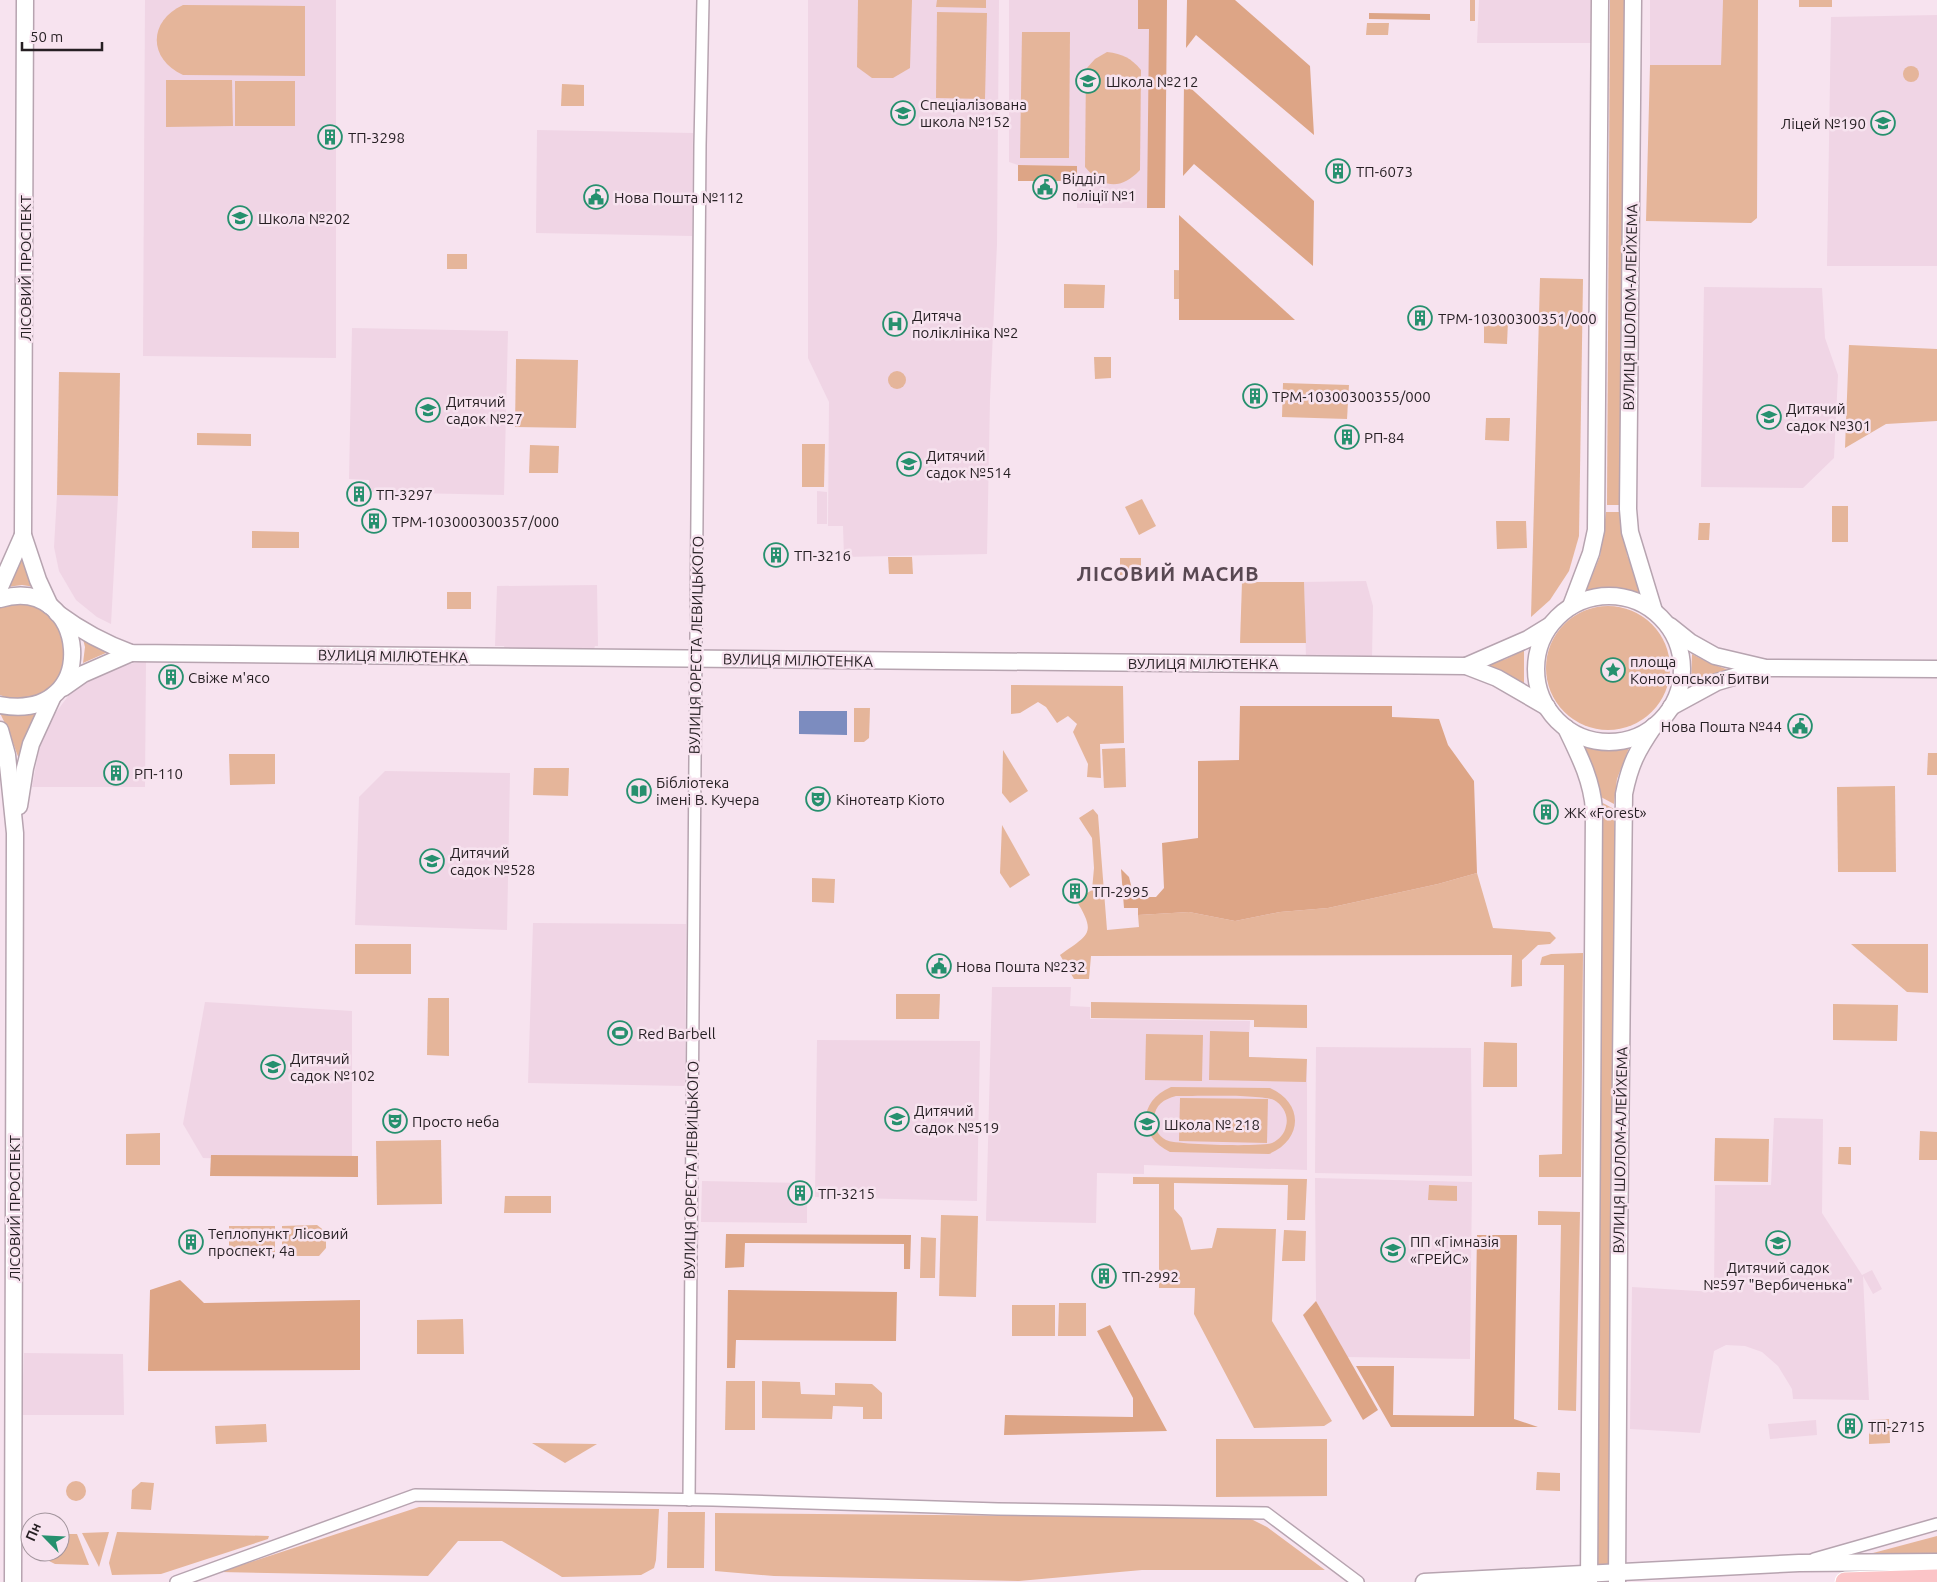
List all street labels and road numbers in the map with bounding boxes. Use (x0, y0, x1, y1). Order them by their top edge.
street label: ЛІСОВИЙ ПРОСПЕКТ (17, 194, 34, 341)
street label: ВУЛИЦЯ ШОЛОМ-АЛЕЙХЕМА (1620, 203, 1640, 411)
street label: ВУЛИЦЯ ОРЕСТА ЛЕВИЦЬКОГО (686, 536, 706, 754)
street label: ВУЛИЦЯ МІЛЮТЕНКА (318, 646, 469, 666)
street label: ВУЛИЦЯ МІЛЮТЕНКА (723, 650, 874, 670)
street label: ВУЛИЦЯ МІЛЮТЕНКА (1128, 655, 1278, 672)
street label: ВУЛИЦЯ ШОЛОМ-АЛЕЙХЕМА (1610, 1046, 1630, 1254)
street label: ВУЛИЦЯ ОРЕСТА ЛЕВИЦЬКОГО (681, 1061, 701, 1279)
street label: ЛІСОВИЙ ПРОСПЕКТ (6, 1134, 23, 1281)

